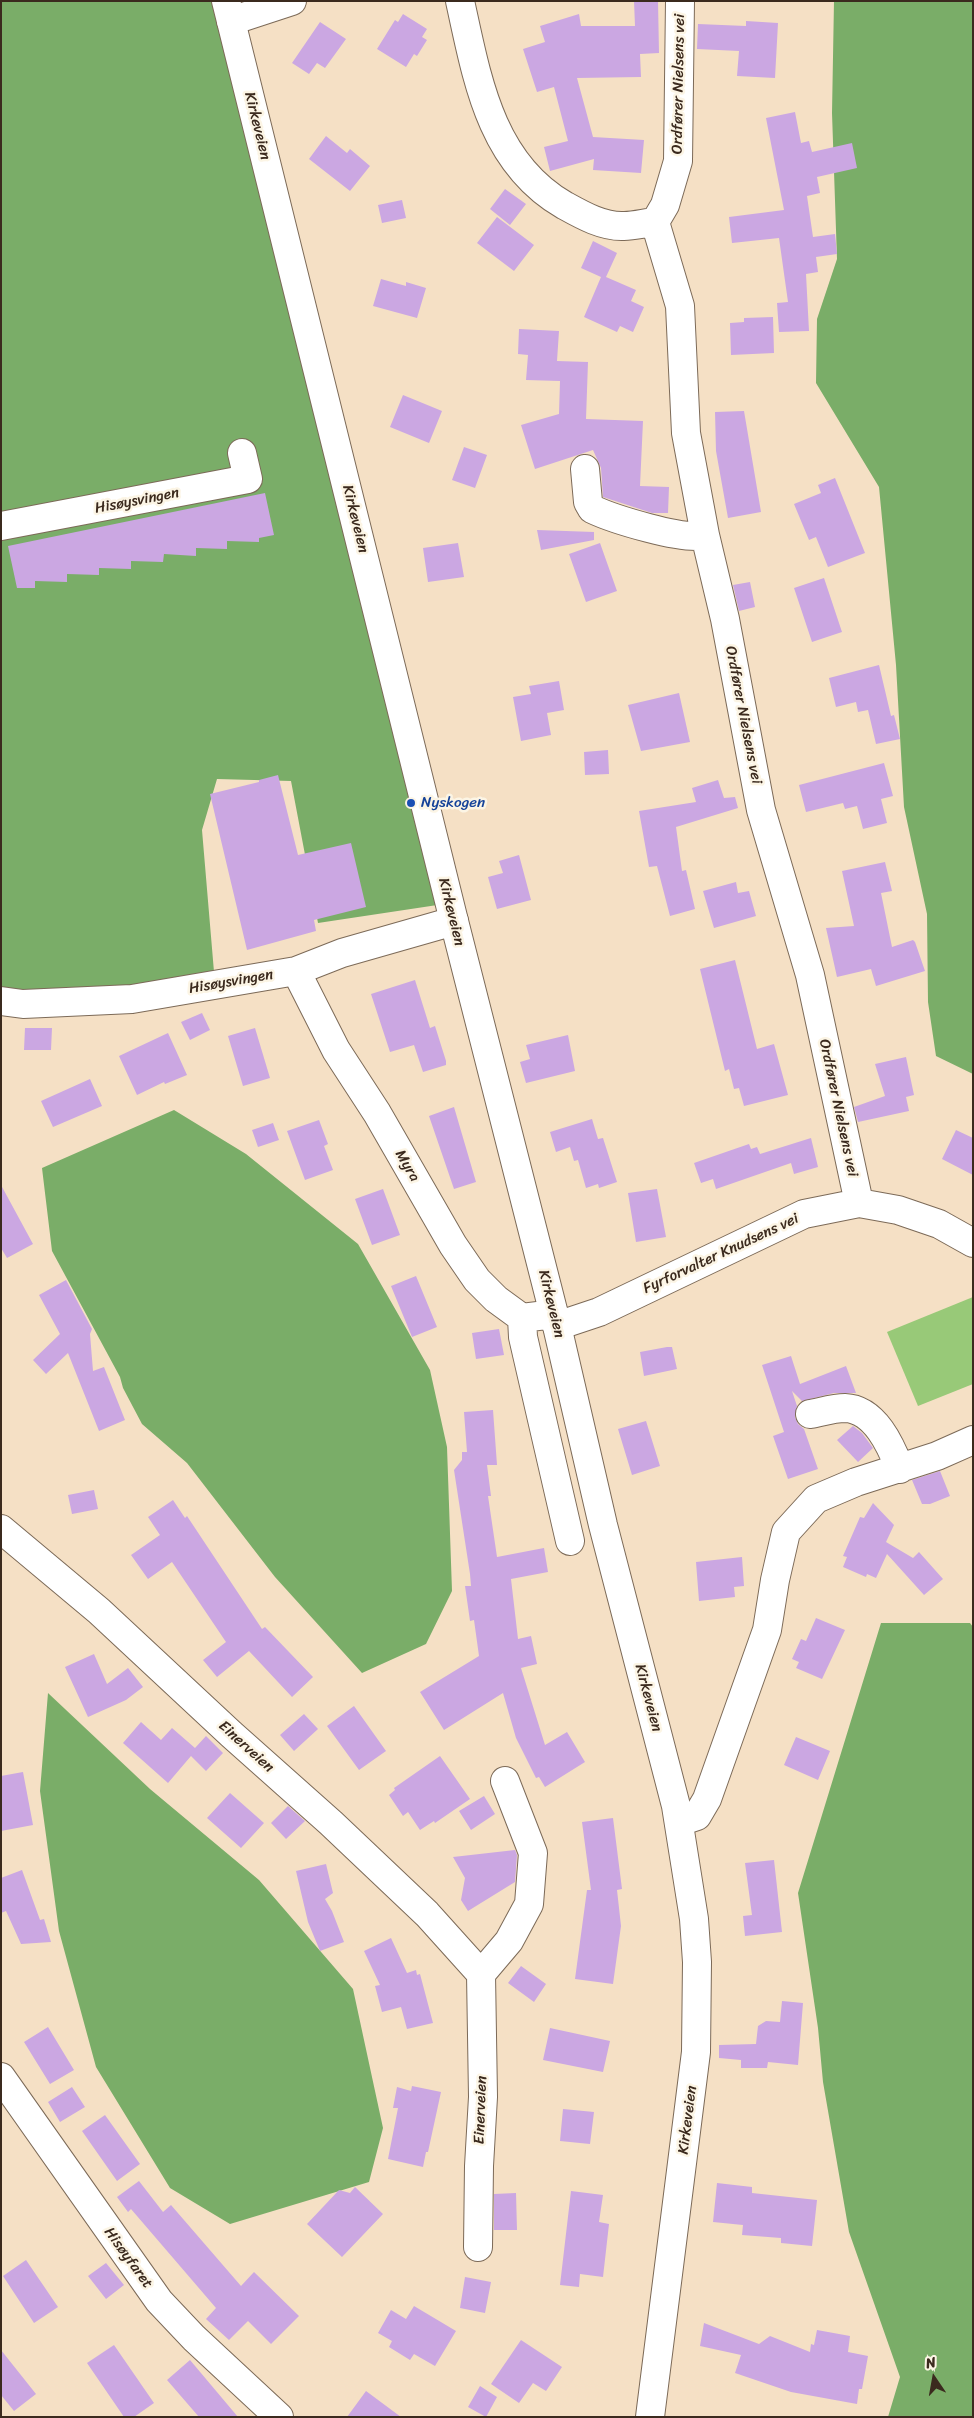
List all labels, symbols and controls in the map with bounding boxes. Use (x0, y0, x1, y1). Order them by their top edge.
street label: Ordfører Nielsens vei (669, 14, 689, 154)
street label: Kirkeveien (240, 90, 274, 162)
street label: Kirkeveien (338, 483, 372, 555)
street label: Hisøysvingen (93, 484, 181, 518)
street label: Ordfører Nielsens vei (721, 644, 765, 786)
place label: Nyskogen (421, 794, 485, 812)
marker: Nyskogen (405, 797, 417, 809)
street label: Kirkeveien (434, 876, 468, 948)
street label: Hisøysvingen (187, 966, 275, 998)
street label: Ordfører Nielsens vei (815, 1038, 861, 1178)
street label: Myra (391, 1147, 423, 1185)
street label: Fyrforvalter Knudsens vei (640, 1210, 802, 1298)
street label: Kirkeveien (534, 1268, 568, 1340)
street label: Kirkeveien (630, 1662, 666, 1734)
street label: Einerveien (215, 1717, 277, 1777)
street label: Einerveien (471, 2075, 491, 2145)
street label: Kirkeveien (675, 2085, 701, 2155)
street label: Hisøyfaret (100, 2224, 156, 2292)
text: N (923, 2350, 938, 2376)
north arrow (909, 2353, 959, 2403)

